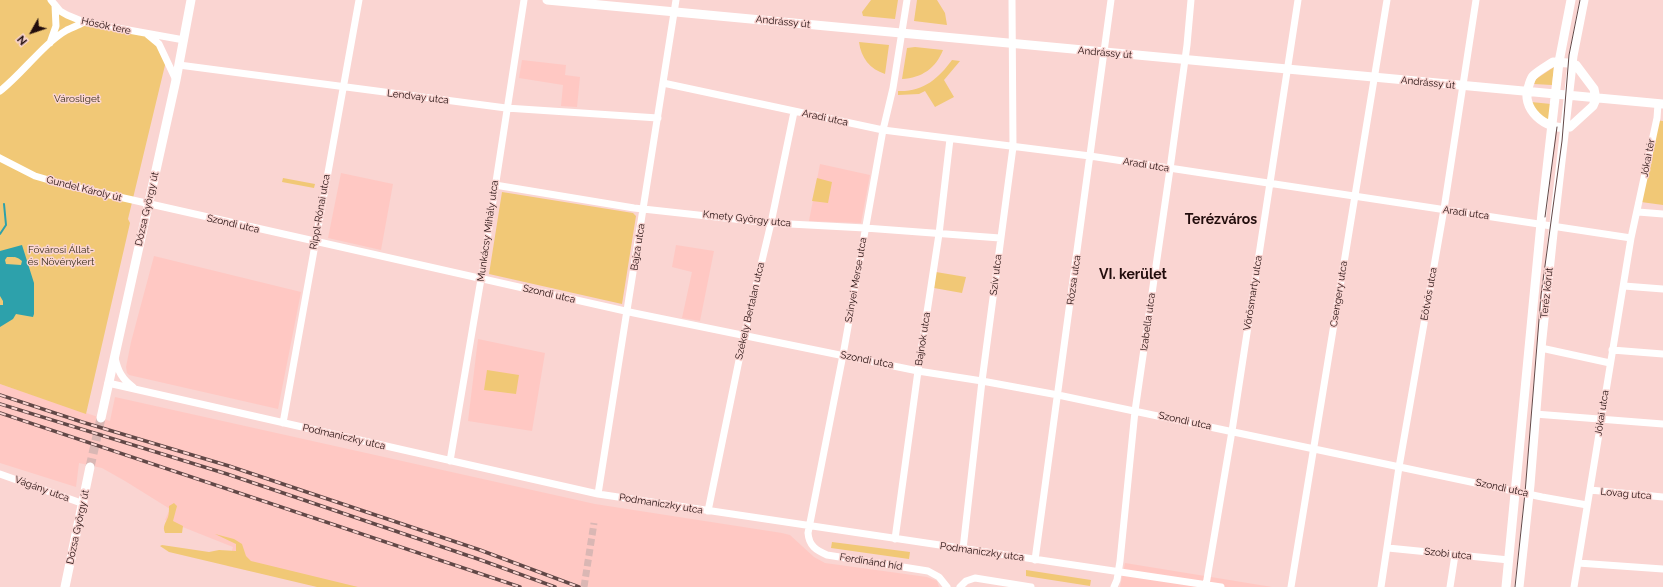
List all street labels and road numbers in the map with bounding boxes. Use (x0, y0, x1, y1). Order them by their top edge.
street label: Andrássy út (755, 13, 811, 31)
street label: Hősök tere (80, 15, 132, 37)
street label: Andrássy út (1077, 45, 1133, 61)
street label: Andrássy út (1400, 74, 1456, 92)
street label: Lendvay utca (386, 87, 450, 107)
street label: Aradi utca (801, 107, 849, 129)
street label: Jókai tér (1638, 138, 1658, 178)
street label: Aradi utca (1122, 155, 1170, 175)
street label: Dózsa György út (133, 171, 161, 247)
street label: Rippl-Rónai utca (307, 173, 333, 251)
street label: Gundel Károly út (45, 174, 123, 204)
street label: Munkácsy Mihály utca (475, 179, 501, 283)
street label: Aradi utca (1442, 204, 1490, 222)
street label: Kmety György utca (702, 208, 792, 230)
street label: Szondi utca (205, 212, 261, 236)
street label: Bajza utca (628, 223, 648, 271)
street label: Szinyei Merse utca (843, 237, 869, 323)
street label: Szív utca (988, 254, 1004, 296)
street label: Rózsa utca (1065, 254, 1083, 306)
street label: Vörösmarty utca (1241, 255, 1265, 331)
street label: Csengery utca (1328, 260, 1350, 328)
street label: Székely Bertalan utca (733, 261, 767, 361)
street label: Eötvös utca (1418, 266, 1440, 322)
street label: Teréz körút (1538, 267, 1556, 319)
street label: Szondi utca (521, 282, 577, 306)
street label: Izabella utca (1138, 292, 1158, 352)
street label: Bajnok utca (913, 311, 933, 367)
street label: Szondi utca (839, 349, 895, 371)
street label: Jókai utca (1592, 389, 1612, 437)
street label: Szondi utca (1157, 410, 1213, 432)
street label: Podmaniczky utca (301, 422, 387, 452)
street label: Vágány utca (13, 474, 71, 504)
street label: Szondi utca (1474, 477, 1530, 499)
street label: Lovag utca (1600, 486, 1652, 502)
street label: Dózsa György út (64, 489, 92, 565)
street label: Podmaniczky utca (618, 491, 704, 517)
street label: Podmaniczky utca (939, 540, 1025, 564)
street label: Szobi utca (1424, 546, 1472, 562)
street label: Ferdinánd híd (839, 551, 903, 573)

